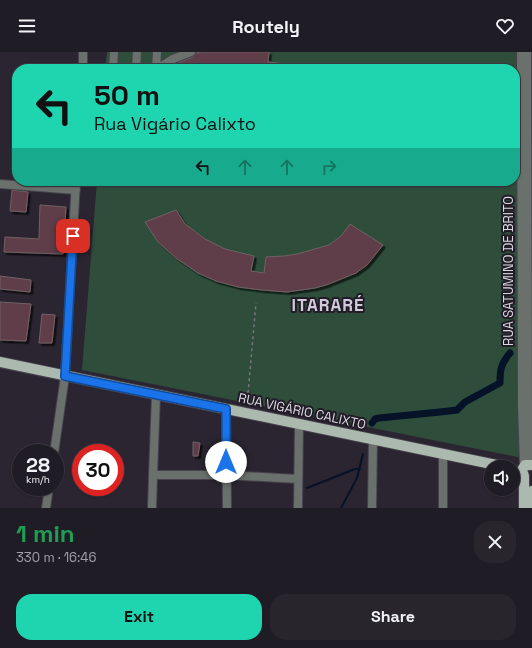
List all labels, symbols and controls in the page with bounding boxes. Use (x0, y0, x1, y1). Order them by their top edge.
icon: menu (16, 15, 38, 37)
text: Routely (232, 15, 300, 38)
icon: heart (494, 15, 516, 37)
text: 50 m (94, 77, 160, 113)
icon: left (28, 80, 80, 132)
text: Rua Vigário Calixto (94, 112, 256, 135)
icon: left (192, 156, 214, 178)
icon: ahead (234, 156, 256, 178)
icon: ahead (276, 156, 298, 178)
icon: right (318, 156, 340, 178)
street label: RUA SATUMINO DE BRITO (500, 196, 517, 346)
pin (56, 219, 90, 253)
icon: arrive (62, 225, 84, 247)
district label: ITARARÉ (292, 294, 364, 316)
street label: RUA VIGÁRIO CALIXTO (237, 389, 367, 433)
position arrow (205, 441, 247, 483)
speed limit sign: 30 (72, 444, 124, 496)
text: 28 (26, 452, 50, 478)
map controls (484, 460, 520, 496)
button: sound (484, 460, 520, 496)
text: km/h (26, 473, 50, 486)
text: 1 min (16, 518, 75, 549)
button: close (474, 521, 516, 563)
text: 330 m · 16:46 (16, 549, 96, 566)
button: Exit (16, 594, 262, 640)
button: Share (270, 594, 516, 640)

